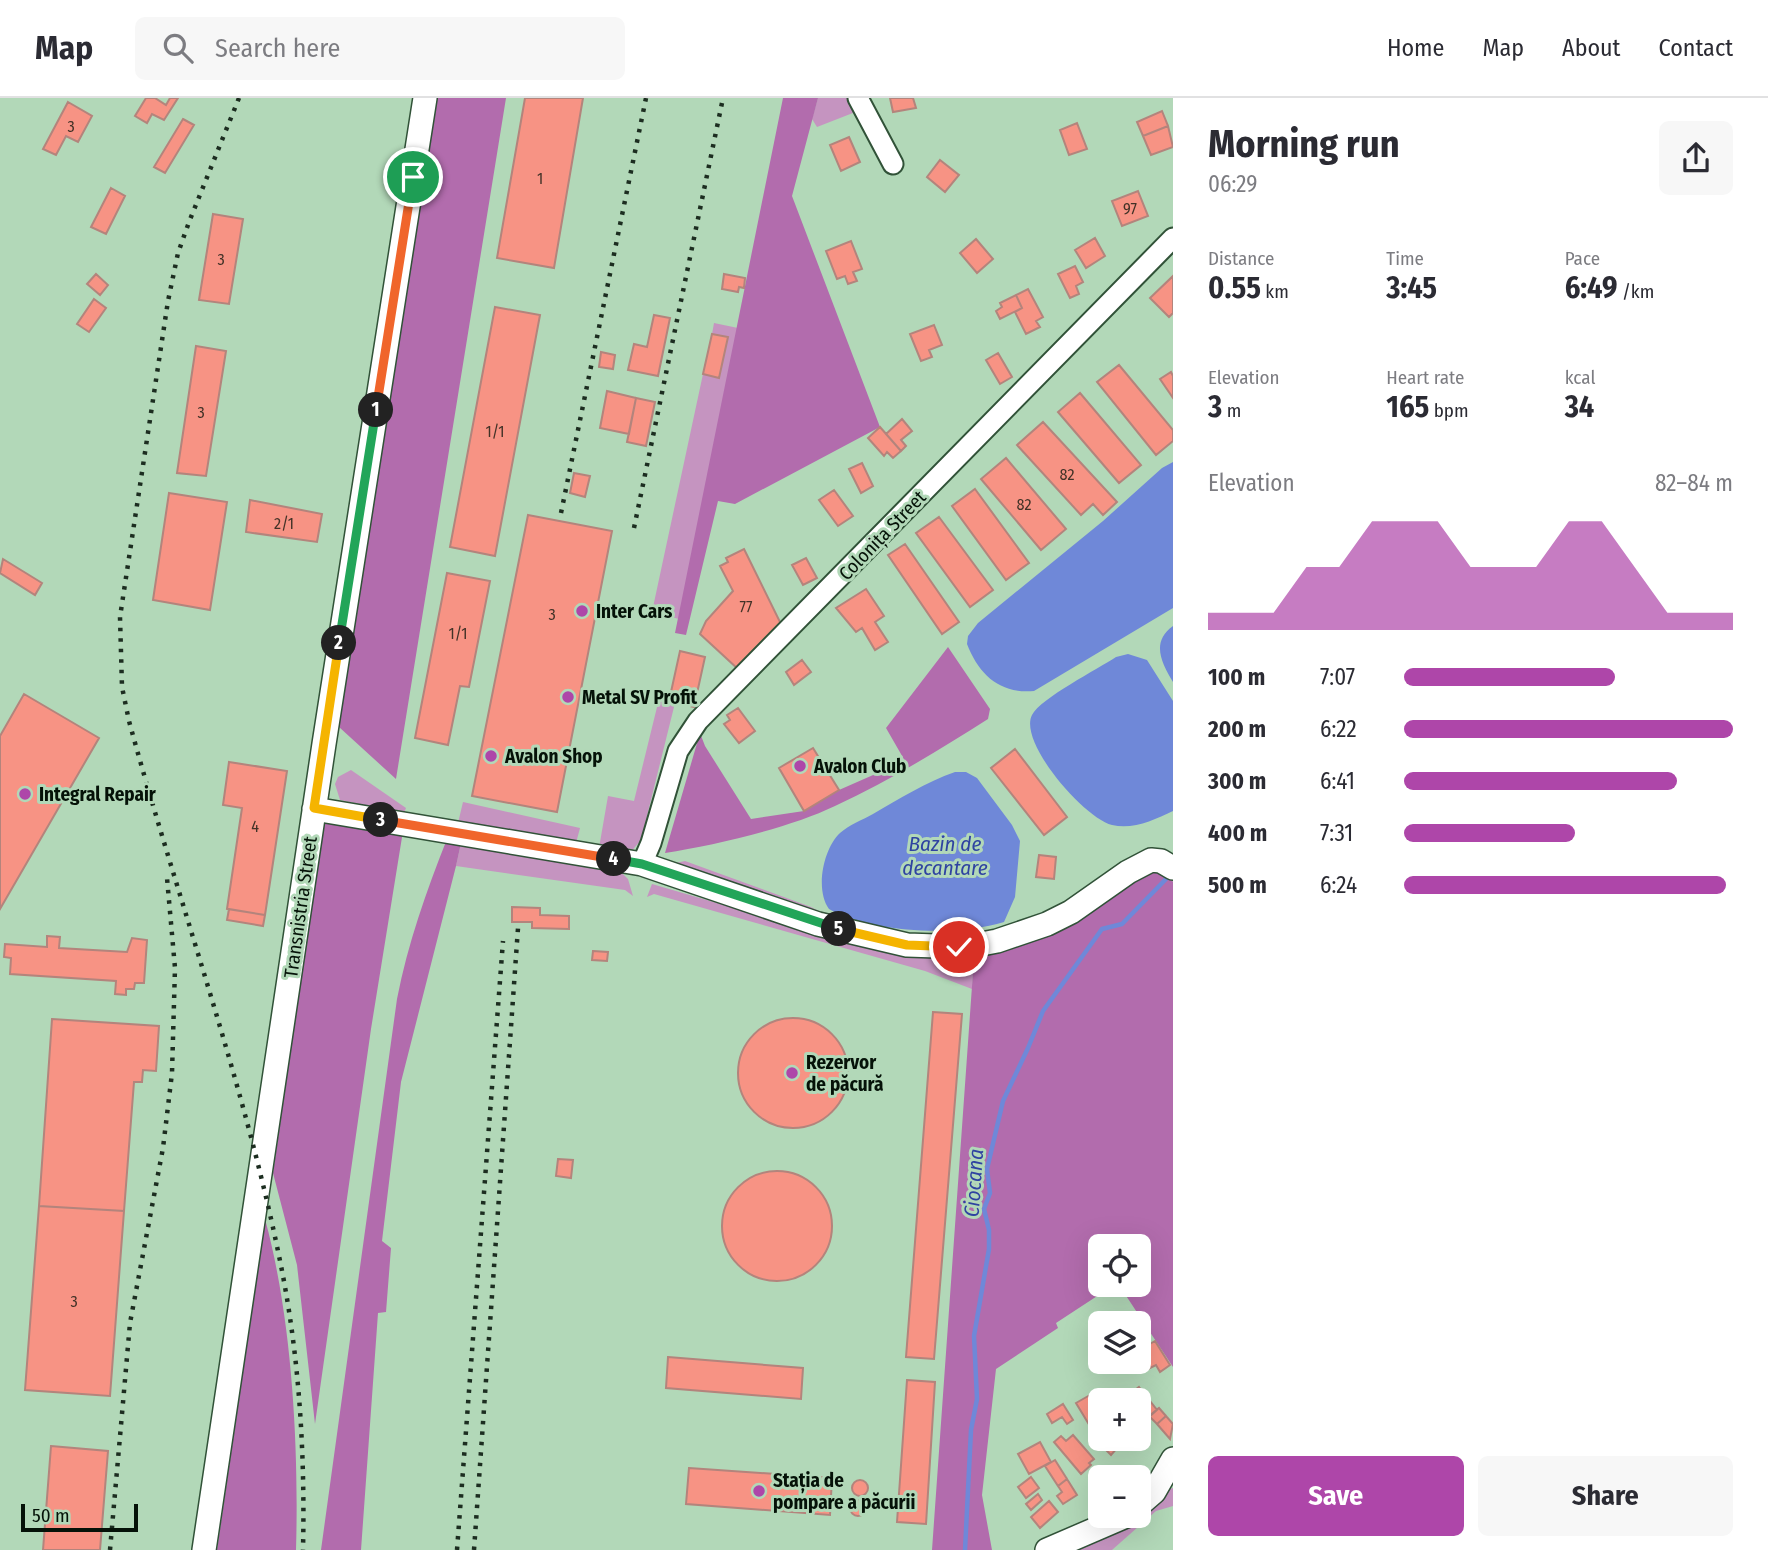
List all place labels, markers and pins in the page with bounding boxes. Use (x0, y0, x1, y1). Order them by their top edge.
pin (383, 147, 443, 207)
pin: 1 (358, 392, 394, 428)
place label: Inter Cars (596, 600, 673, 623)
marker: Inter Cars (574, 603, 590, 619)
pin: 2 (322, 626, 356, 660)
place label: Metal SV Profit (582, 686, 698, 709)
marker: Metal SV Profit (560, 689, 576, 705)
place label: Avalon Shop (504, 745, 603, 768)
marker: Avalon Shop (483, 748, 499, 764)
place label: Avalon Club (813, 755, 906, 778)
marker: Avalon Club (792, 758, 808, 774)
place label: Integral Repair (39, 783, 157, 806)
marker: Integral Repair (17, 786, 33, 802)
pin: 3 (364, 802, 398, 838)
pin: 4 (596, 842, 632, 876)
pin: 5 (822, 912, 856, 946)
pin (929, 917, 989, 977)
place label: Rezervor de păcură (806, 1051, 883, 1096)
marker: Rezervor de păcură (784, 1065, 800, 1081)
place label: Stația de pompare a păcurii (773, 1469, 915, 1514)
marker: Stația de pompare a păcurii (751, 1483, 767, 1499)

